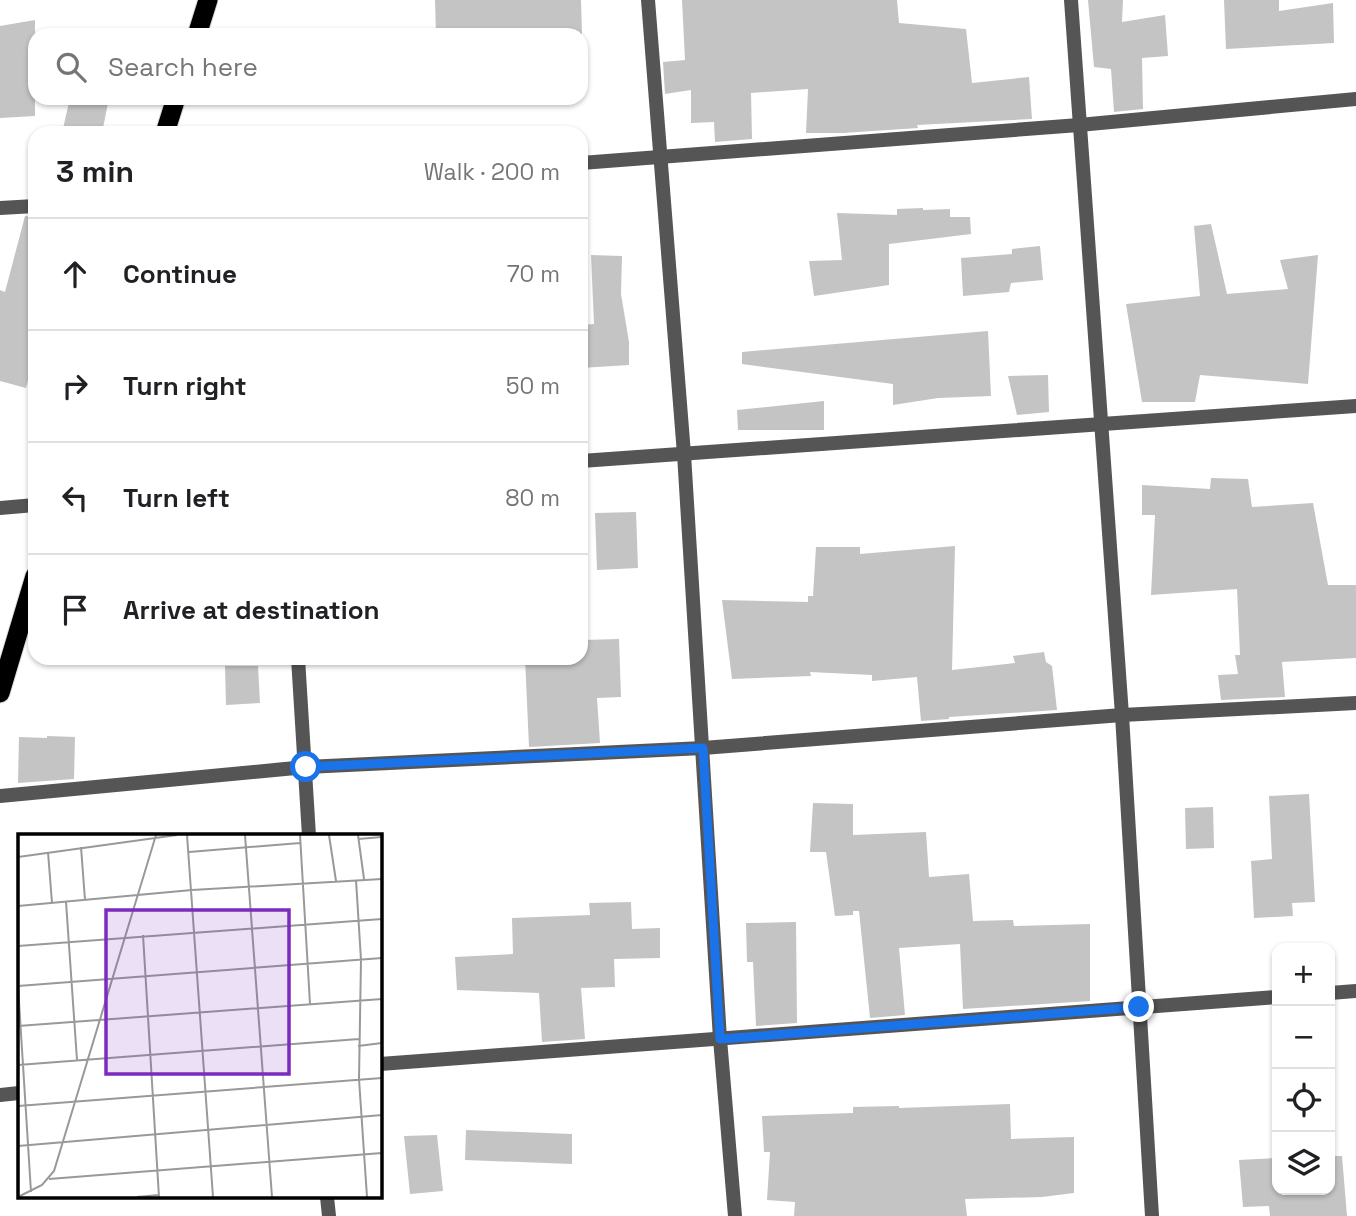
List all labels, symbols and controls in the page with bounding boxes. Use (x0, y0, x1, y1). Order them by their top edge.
search box (28, 28, 588, 105)
icon: search (52, 48, 90, 86)
text: Search here (108, 50, 258, 84)
text: 3 min (56, 152, 134, 191)
text: Walk · 200 m (424, 157, 560, 187)
icon: ahead (56, 255, 94, 293)
text: Continue (123, 257, 237, 291)
text: 70 m (507, 259, 560, 289)
icon: right (56, 367, 94, 405)
text: Turn right (123, 369, 247, 403)
text: 50 m (506, 371, 560, 401)
icon: left (56, 479, 94, 517)
text: Turn left (123, 481, 230, 515)
text: 80 m (505, 483, 560, 513)
icon: arrive (56, 591, 94, 629)
text: Arrive at destination (123, 593, 380, 627)
route start (290, 751, 321, 782)
inset map (18, 834, 382, 1198)
map controls (1272, 943, 1335, 1195)
button: + (1272, 943, 1335, 1006)
route end (1123, 991, 1154, 1022)
button: − (1272, 1006, 1335, 1069)
button: locate (1272, 1069, 1335, 1132)
button: layers (1272, 1132, 1335, 1195)

